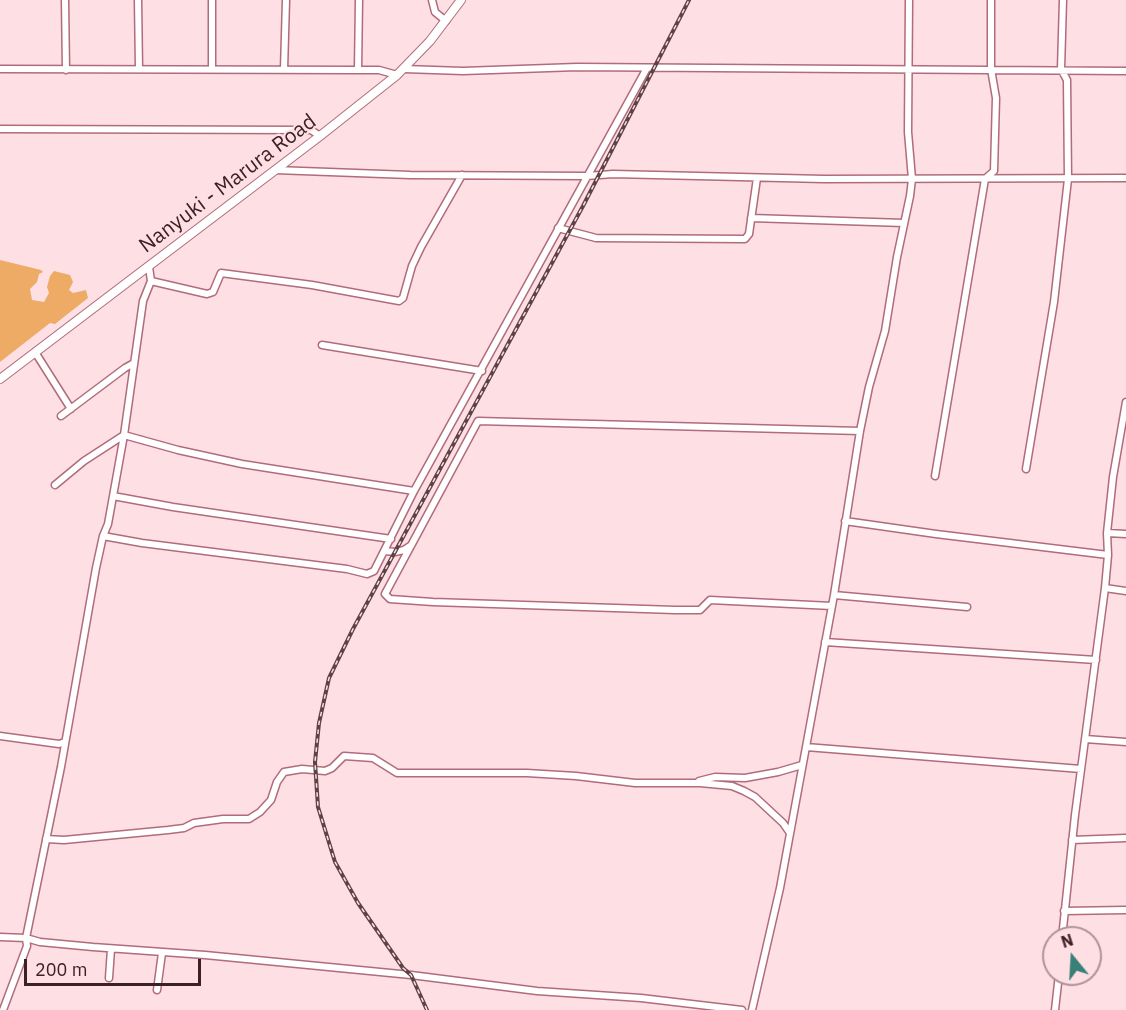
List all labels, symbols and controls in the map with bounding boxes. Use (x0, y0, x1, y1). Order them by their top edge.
street label: Nanyuki - Marura Road (135, 109, 321, 259)
north arrow (1042, 926, 1102, 986)
text: N (1058, 929, 1076, 952)
scale bar (27, 947, 204, 985)
text: 200 m (35, 958, 87, 981)

